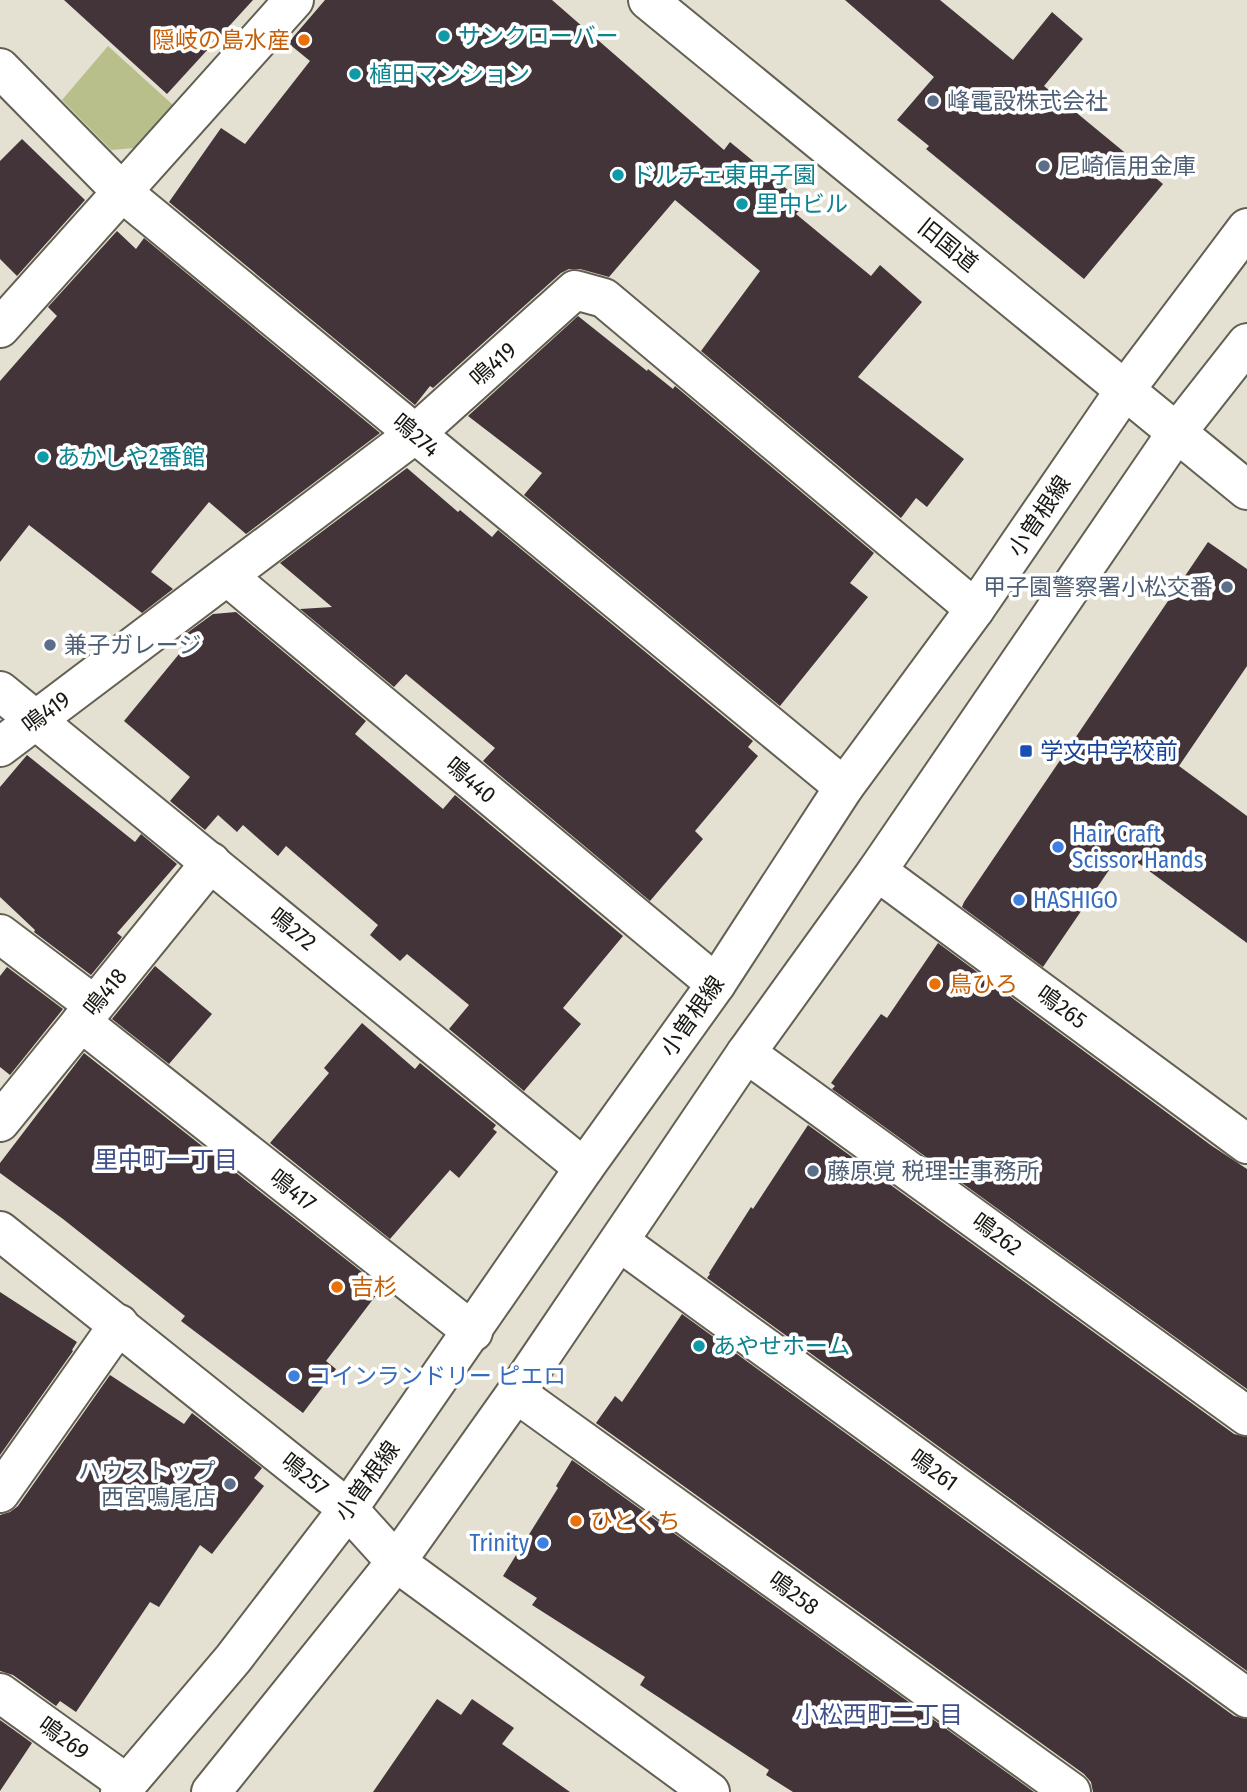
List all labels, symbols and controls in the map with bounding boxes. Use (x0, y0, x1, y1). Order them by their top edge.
place label: サンクローバー (458, 22, 619, 50)
place label: 隠岐の島水産 (152, 26, 290, 54)
marker: サンクローバー (436, 28, 452, 44)
marker: 隠岐の島水産 (296, 32, 312, 48)
place label: 植田マンション (369, 60, 530, 88)
marker: 植田マンション (347, 66, 363, 82)
place label: 峰電設株式会社 (947, 87, 1108, 115)
marker: 峰電設株式会社 (925, 93, 941, 109)
place label: 尼崎信用金庫 (1058, 152, 1196, 180)
marker: 尼崎信用金庫 (1036, 158, 1052, 174)
place label: ドルチェ東甲子園 (632, 161, 816, 189)
marker: ドルチェ東甲子園 (610, 167, 626, 183)
place label: 里中ビル (756, 190, 848, 218)
marker: 里中ビル (734, 196, 750, 212)
street label: 旧国道 (912, 212, 984, 278)
street label: 鳴419 (464, 336, 522, 392)
street label: 鳴274 (387, 407, 445, 463)
place label: あかしや2番館 (57, 443, 205, 471)
marker: あかしや2番館 (35, 449, 51, 465)
street label: 小曽根線 (1002, 470, 1076, 562)
place label: 甲子園警察署小松交番 (983, 573, 1213, 601)
marker: 甲子園警察署小松交番 (1219, 579, 1235, 595)
place label: 兼子ガレージ (64, 631, 202, 659)
marker: 兼子ガレージ (42, 637, 58, 653)
street label: 鳴419 (16, 685, 76, 739)
place label: 学文中学校前 (1040, 737, 1178, 765)
marker: 学文中学校前 (1018, 743, 1034, 759)
street label: 鳴440 (440, 751, 502, 809)
place label: Hair Craft Scissor Hands (1072, 820, 1204, 874)
marker: Hair Craft Scissor Hands (1050, 839, 1066, 855)
place label: HASHIGO (1033, 886, 1118, 914)
marker: HASHIGO (1011, 892, 1027, 908)
street label: 鳴272 (264, 902, 322, 956)
street label: 鳴418 (77, 962, 133, 1022)
street label: 小曽根線 (654, 970, 730, 1062)
place label: 鳥ひろ (949, 970, 1018, 998)
marker: 鳥ひろ (927, 976, 943, 992)
street label: 鳴265 (1032, 980, 1092, 1034)
district label: 里中町一丁目 (94, 1146, 238, 1174)
place label: 藤原覚 税理士事務所 (827, 1157, 1039, 1185)
street label: 鳴417 (264, 1163, 322, 1217)
marker: 藤原覚 税理士事務所 (805, 1163, 821, 1179)
street label: 鳴262 (967, 1207, 1027, 1261)
place label: 吉杉 (351, 1273, 397, 1301)
marker: 吉杉 (329, 1279, 345, 1295)
place label: あやせホーム (713, 1332, 850, 1360)
marker: あやせホーム (691, 1338, 707, 1354)
place label: コインランドリー ピエロ (308, 1362, 566, 1390)
marker: コインランドリー ピエロ (286, 1368, 302, 1384)
street label: 小曽根線 (329, 1436, 405, 1526)
street label: 鳴261 (905, 1443, 963, 1497)
street label: 鳴257 (276, 1447, 334, 1501)
place label: ハウストップ 西宮鳴尾店 (78, 1457, 216, 1511)
marker: ハウストップ 西宮鳴尾店 (222, 1476, 238, 1492)
place label: ひとくち (590, 1507, 681, 1535)
marker: ひとくち (568, 1513, 584, 1529)
place label: Trinity (470, 1529, 530, 1557)
marker: Trinity (535, 1535, 551, 1551)
street label: 鳴258 (763, 1565, 825, 1621)
district label: 小松西町二丁目 (795, 1701, 963, 1729)
street label: 鳴269 (33, 1710, 95, 1766)

